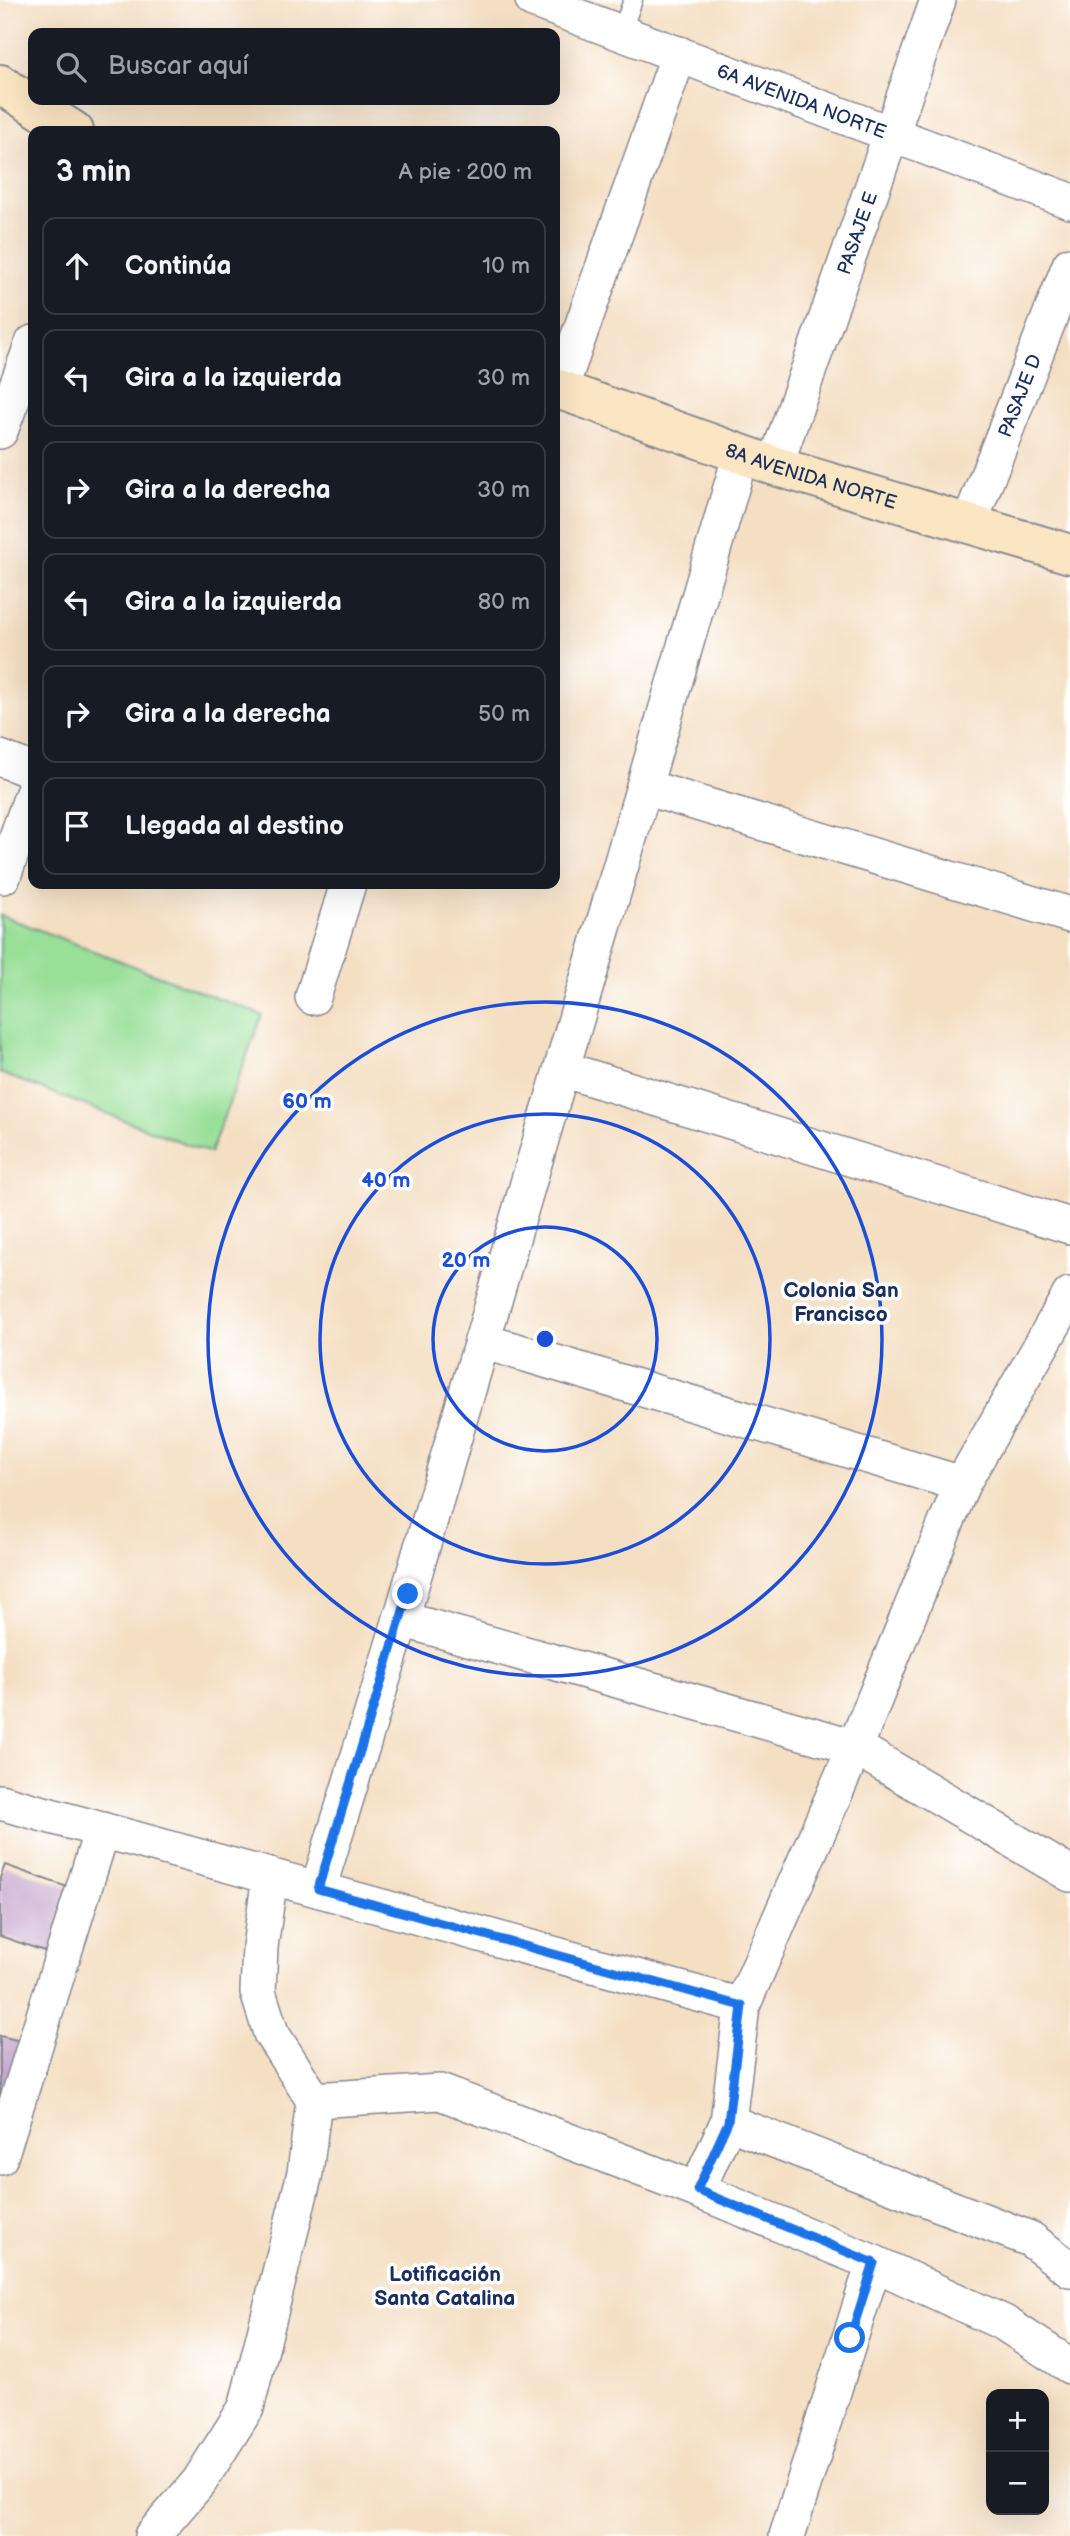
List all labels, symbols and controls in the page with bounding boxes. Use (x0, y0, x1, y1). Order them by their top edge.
search box (28, 28, 560, 105)
icon: search (52, 48, 90, 86)
text: Buscar aquí (108, 51, 249, 82)
street label: 6A AVENIDA NORTE (713, 60, 889, 144)
text: 3 min (56, 154, 131, 190)
text: A pie · 200 m (399, 158, 532, 186)
street label: PASAJE E (833, 189, 883, 278)
icon: ahead (58, 247, 96, 285)
text: Continúa (125, 251, 232, 282)
text: 10 m (482, 252, 530, 280)
street label: PASAJE D (994, 351, 1047, 441)
icon: left (58, 359, 96, 397)
text: Gira a la izquierda (125, 363, 342, 394)
text: 30 m (477, 364, 530, 392)
street label: 8A AVENIDA NORTE (722, 439, 899, 515)
icon: right (58, 471, 96, 509)
text: Gira a la derecha (125, 475, 331, 506)
text: 30 m (477, 476, 530, 504)
icon: left (58, 583, 96, 621)
text: Gira a la izquierda (125, 587, 342, 618)
text: 80 m (478, 588, 530, 616)
icon: right (58, 695, 96, 733)
text: Gira a la derecha (125, 699, 331, 730)
text: 50 m (478, 700, 530, 728)
icon: arrive (58, 807, 96, 845)
text: Llegada al destino (125, 811, 344, 842)
text: 60 m (282, 1089, 332, 1114)
text: 40 m (361, 1168, 411, 1193)
text: 20 m (442, 1248, 490, 1273)
district label: Colonia San Francisco (783, 1278, 899, 1327)
centre of rings (533, 1327, 557, 1351)
route end (392, 1578, 423, 1609)
district label: Lotificación Santa Catalina (375, 2262, 515, 2311)
route start (834, 2322, 865, 2353)
map controls (986, 2389, 1049, 2515)
button: + (986, 2389, 1049, 2452)
button: − (986, 2452, 1049, 2515)

